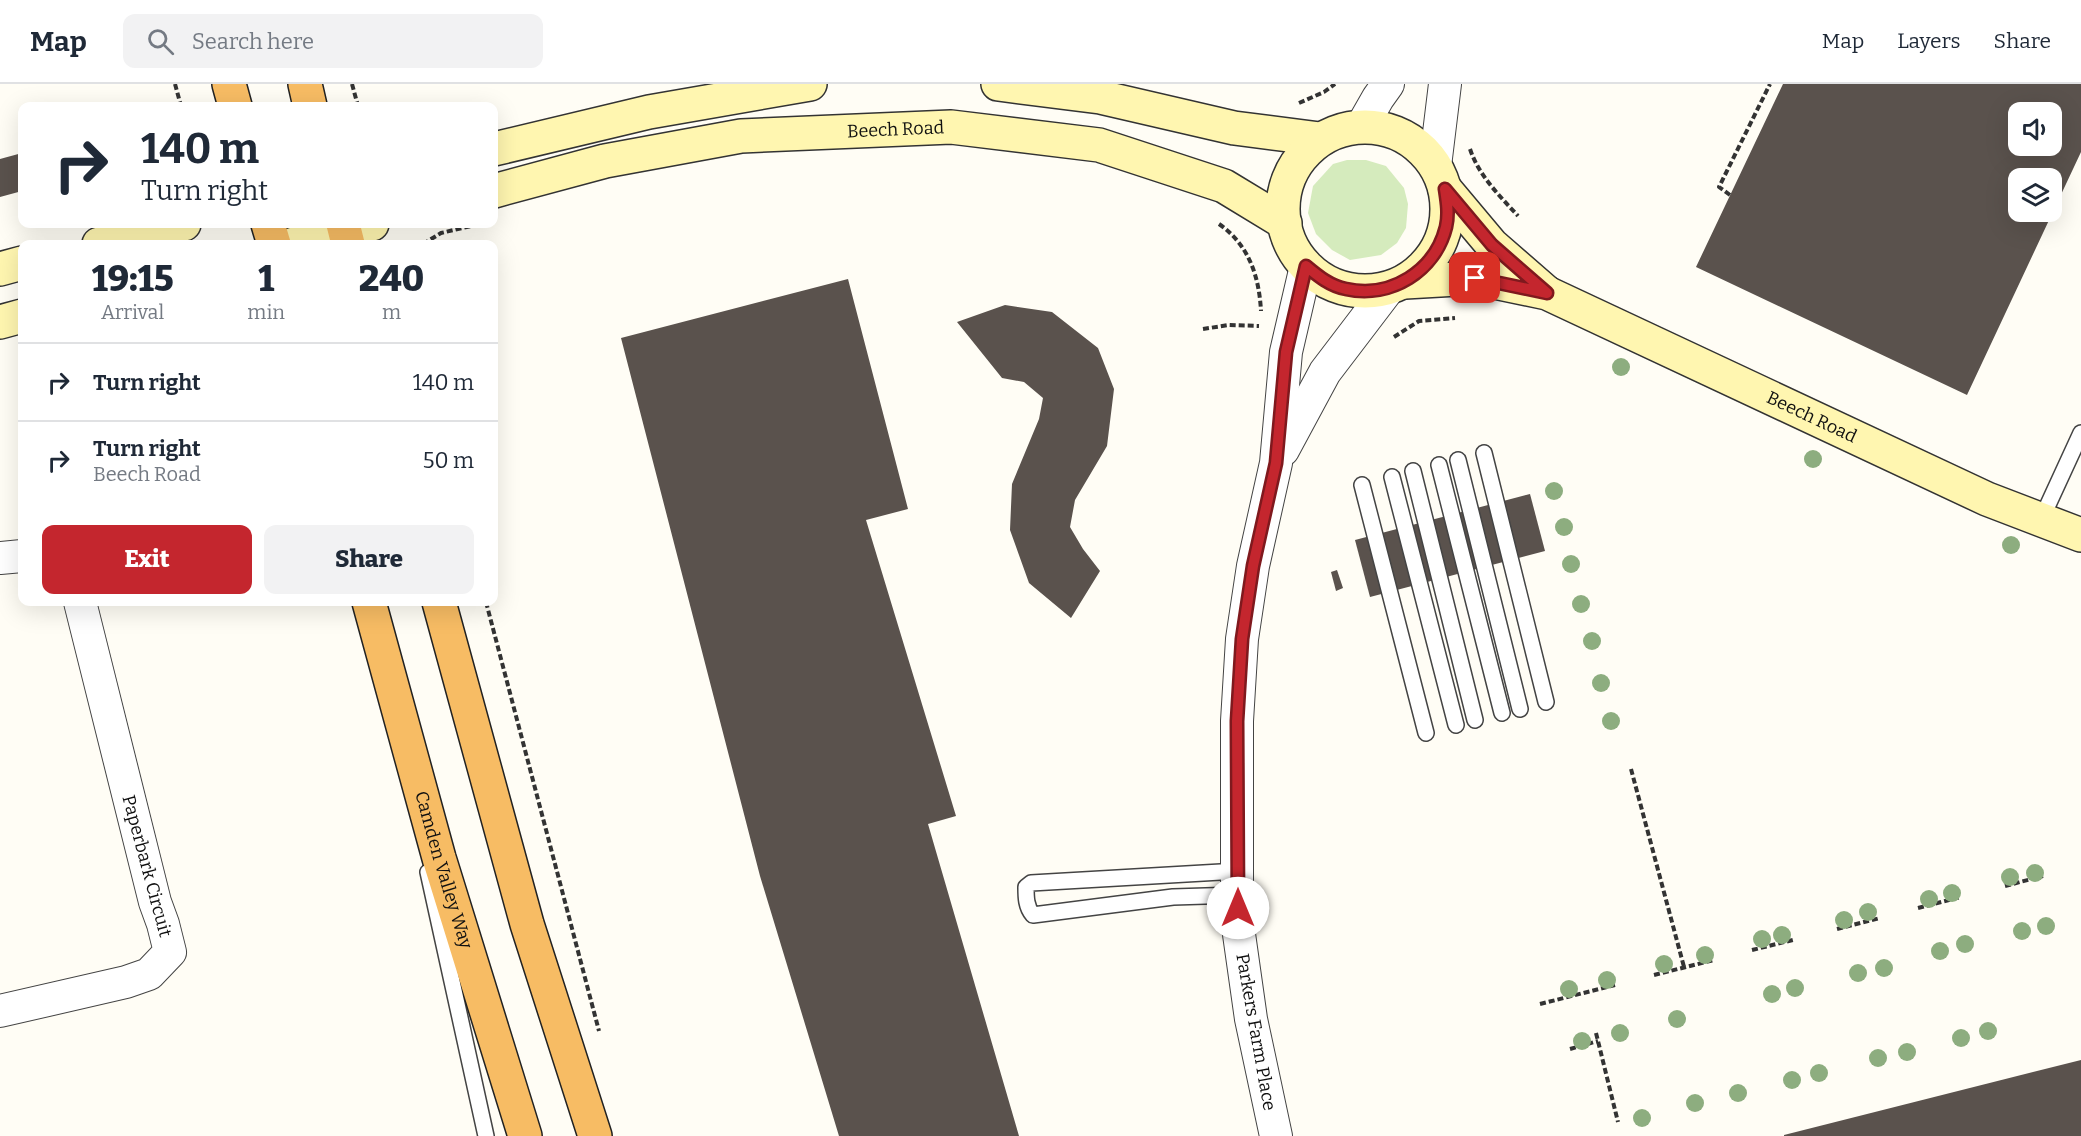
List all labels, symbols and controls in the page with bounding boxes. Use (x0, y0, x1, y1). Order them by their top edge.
search box (123, 14, 543, 68)
text: Map (30, 25, 87, 58)
icon: search (144, 25, 177, 58)
text: Search here (192, 28, 314, 55)
text: Map (1822, 28, 1864, 54)
text: Layers (1897, 28, 1961, 54)
text: Share (1994, 28, 2051, 54)
map controls (2008, 102, 2062, 222)
button: sound (2008, 102, 2062, 156)
street label: Beech Road (847, 116, 945, 142)
text: 140 m (141, 124, 259, 174)
icon: right (42, 126, 120, 204)
button: layers (2008, 168, 2062, 222)
text: Turn right (141, 175, 268, 207)
pin (1449, 252, 1500, 303)
text: 19:15 (92, 257, 174, 301)
text: 1 (258, 257, 274, 301)
text: 240 (359, 257, 424, 301)
icon: arrive (1458, 261, 1491, 294)
text: Arrival (101, 300, 164, 324)
text: min (247, 300, 285, 324)
text: m (382, 300, 401, 324)
icon: right (42, 366, 75, 399)
text: Turn right (93, 369, 201, 396)
text: 140 m (413, 369, 474, 396)
street label: Beech Road (1763, 386, 1861, 448)
text: Turn right (93, 435, 201, 462)
icon: right (42, 444, 75, 477)
text: 50 m (423, 447, 474, 474)
text: Beech Road (93, 462, 201, 486)
button: Exit (42, 525, 252, 594)
button: Share (264, 525, 474, 594)
street label: Camden Valley Way (410, 788, 478, 952)
street label: Paperbark Circuit (117, 793, 177, 940)
position arrow (1206, 876, 1270, 940)
street label: Parkers Farm Place (1231, 952, 1281, 1112)

